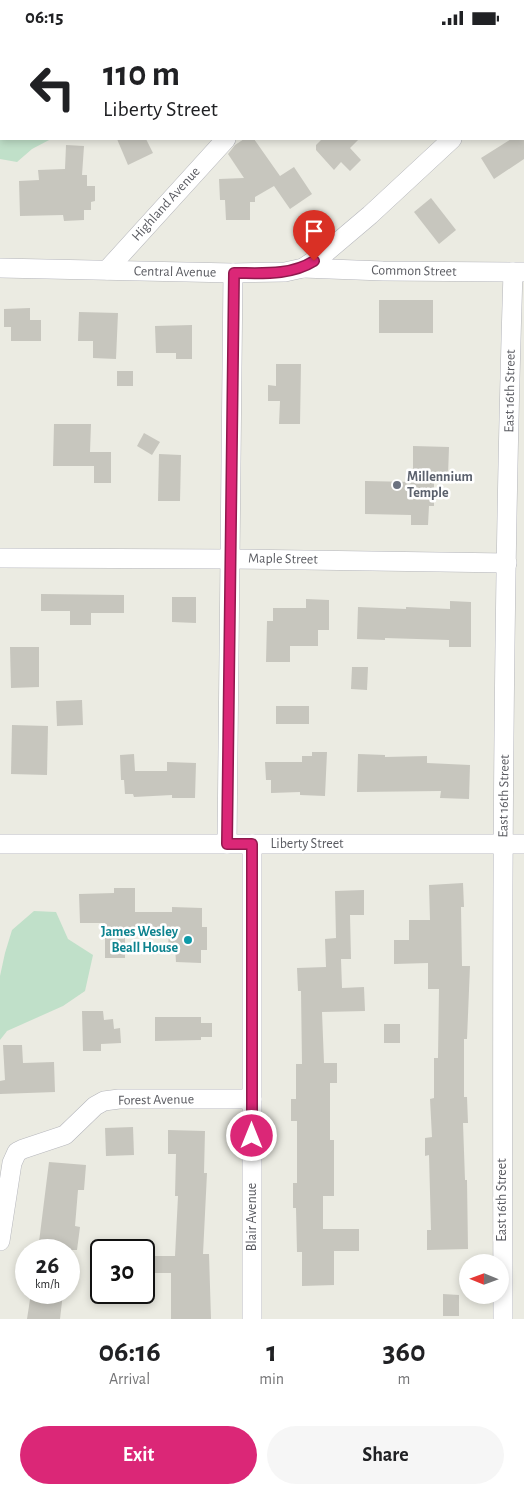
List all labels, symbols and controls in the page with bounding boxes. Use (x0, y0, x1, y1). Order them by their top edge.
text: 06:15 (25, 8, 63, 27)
icon: left (20, 55, 85, 120)
text: 110 m (103, 57, 180, 92)
text: Liberty Street (103, 98, 218, 120)
street label: Highland Avenue (129, 164, 203, 244)
pin (293, 210, 335, 261)
icon: arrive (300, 217, 328, 245)
street label: Common Street (371, 263, 457, 279)
street label: Central Avenue (134, 264, 216, 280)
street label: East 16th Street (502, 349, 518, 433)
place label: Millennium Temple (407, 470, 473, 500)
marker: Millennium Temple (391, 479, 403, 491)
street label: Maple Street (248, 551, 318, 567)
street label: East 16th Street (496, 754, 512, 838)
street label: Liberty Street (270, 837, 344, 851)
place label: James Wesley Beall House (101, 925, 179, 955)
marker: James Wesley Beall House (182, 934, 194, 946)
street label: Forest Avenue (118, 1092, 194, 1108)
position arrow (225, 1109, 277, 1161)
street label: East 16th Street (495, 1158, 509, 1242)
street label: Blair Avenue (245, 1183, 259, 1251)
speed limit sign: 30 (90, 1239, 155, 1304)
text: 26 (36, 1253, 59, 1278)
north arrow (459, 1254, 509, 1304)
map controls (459, 1254, 509, 1304)
text: km/h (35, 1278, 60, 1290)
text: 06:16 (98, 1337, 161, 1367)
text: 1 (266, 1337, 277, 1367)
text: 360 (382, 1337, 426, 1367)
text: Arrival (109, 1371, 150, 1387)
text: min (259, 1371, 284, 1387)
text: m (398, 1371, 410, 1387)
button: Exit (20, 1426, 257, 1484)
button: Share (267, 1426, 504, 1484)

